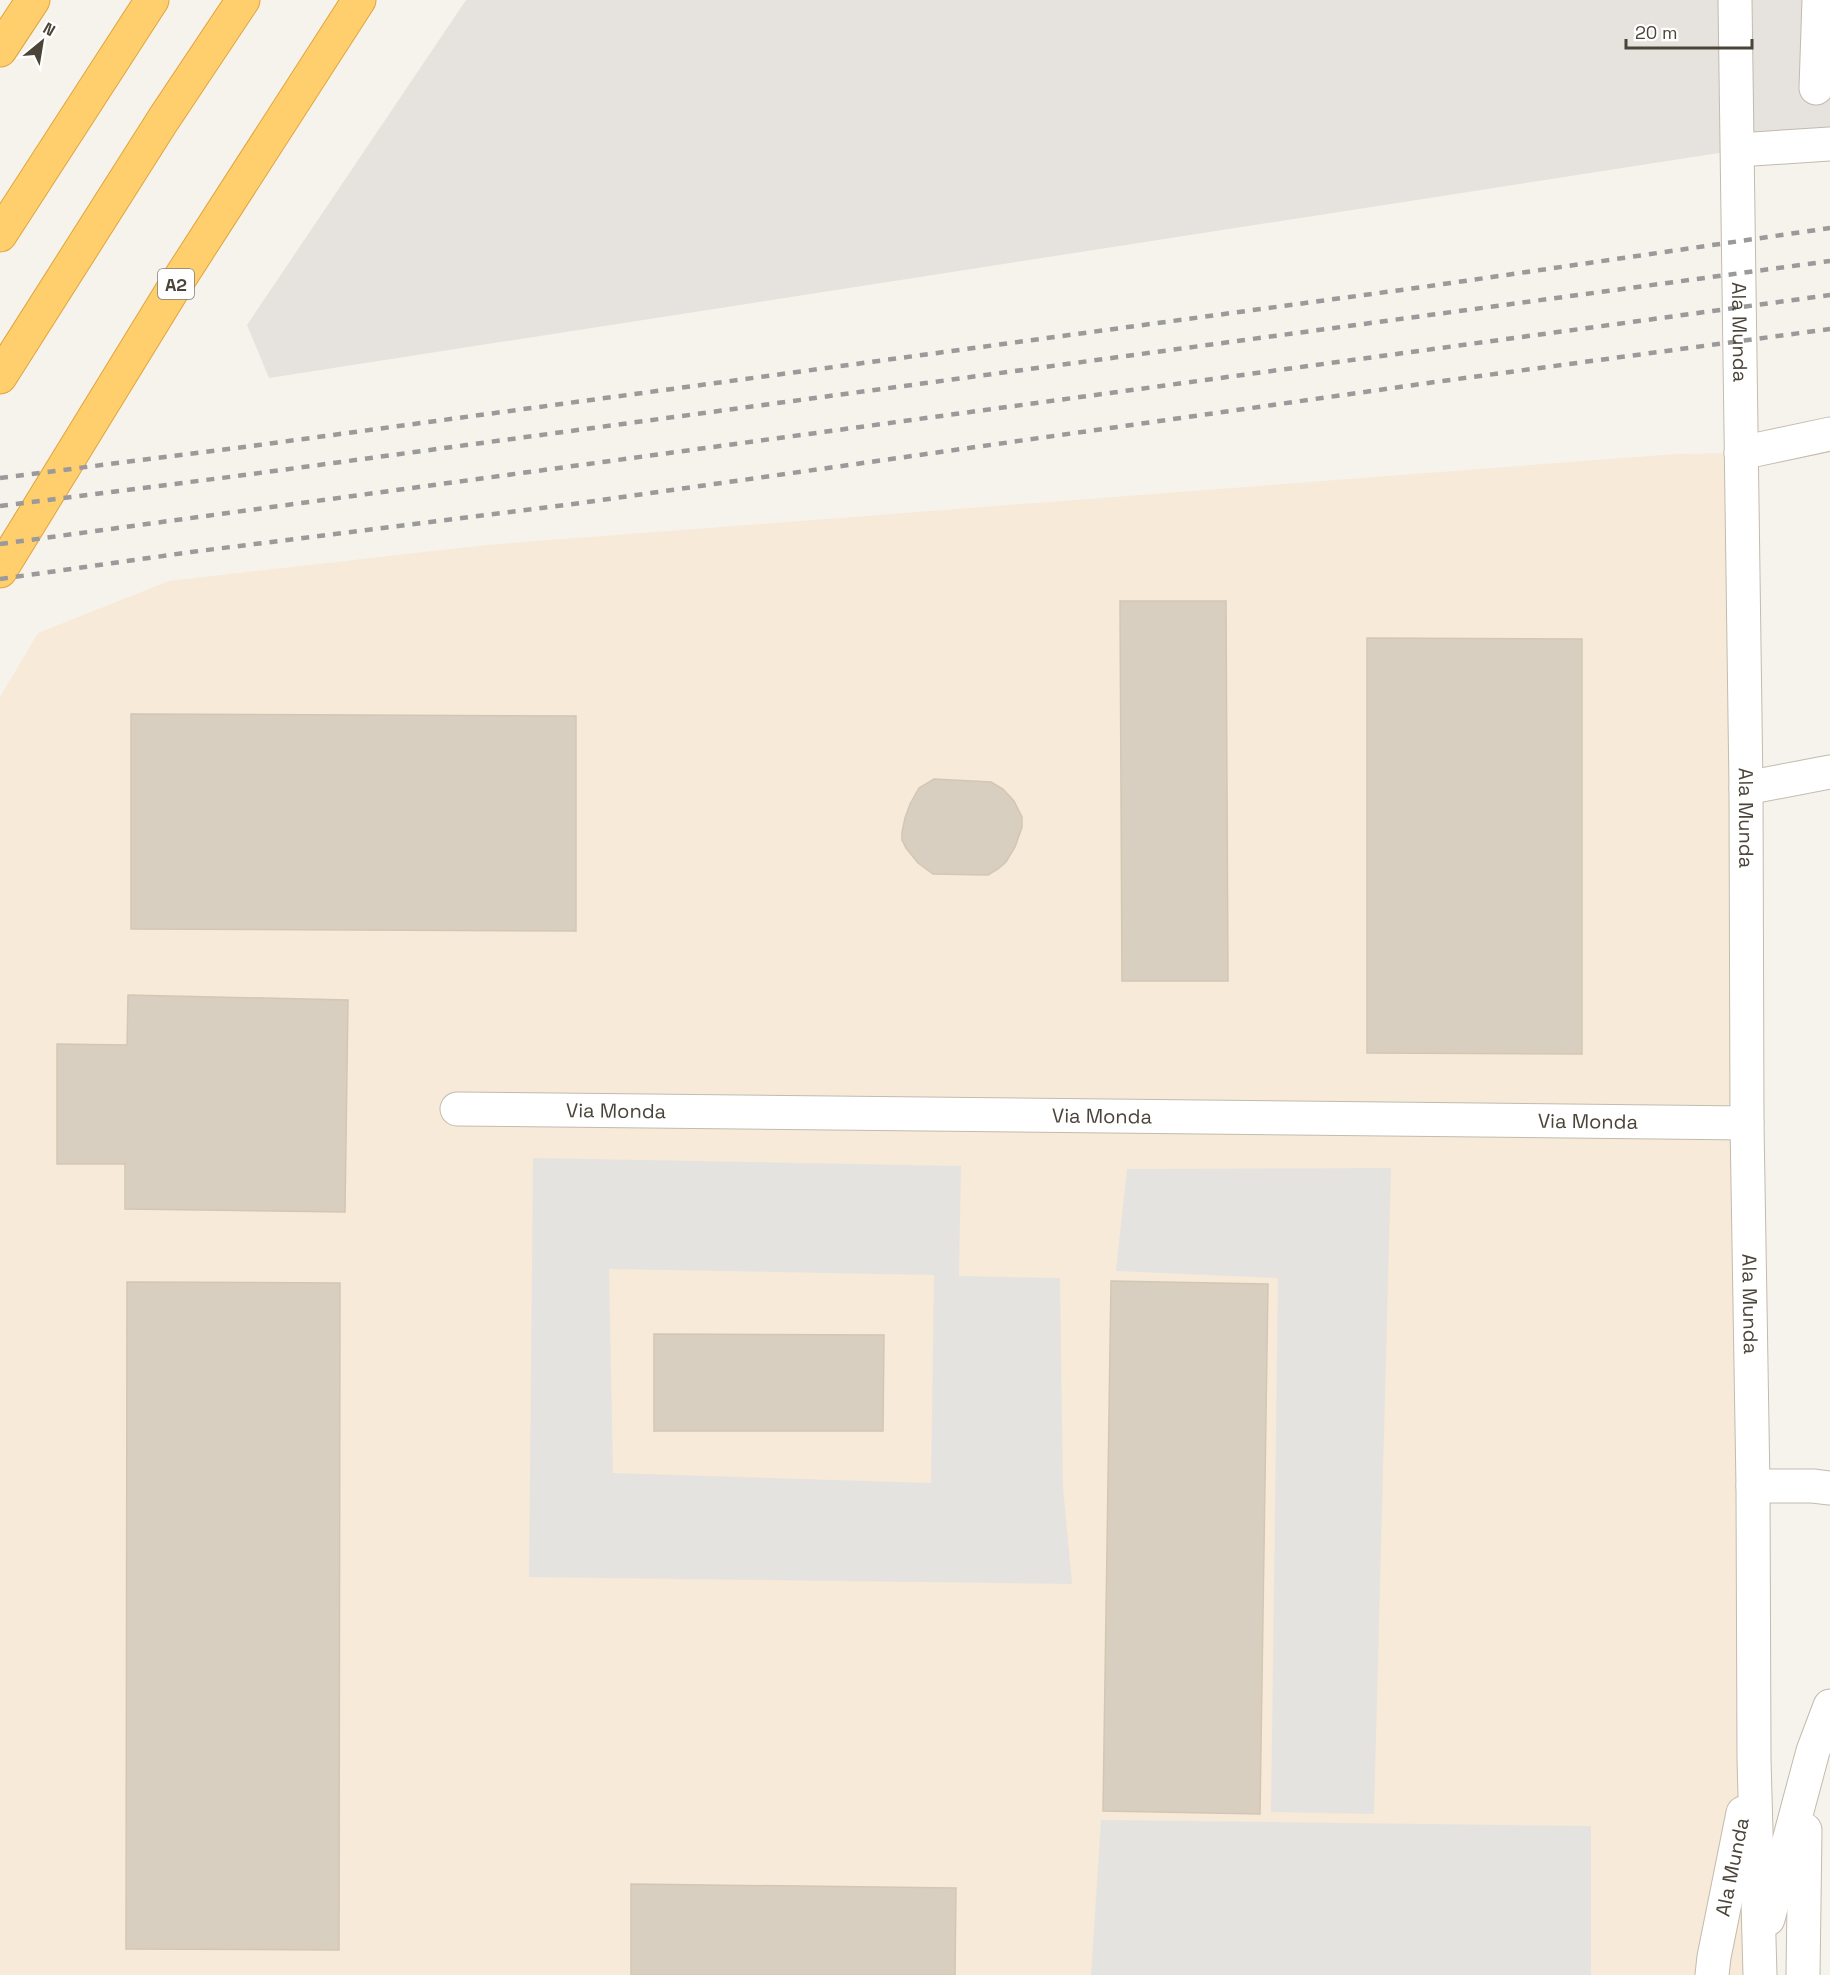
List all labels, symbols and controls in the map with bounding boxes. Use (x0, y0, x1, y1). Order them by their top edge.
north arrow (12, 12, 72, 72)
scale bar (1626, 12, 1752, 50)
text: N (39, 18, 59, 41)
text: 20 m (1635, 21, 1678, 44)
road number: A2 (158, 269, 194, 299)
street label: Ala Munda (1726, 282, 1753, 382)
street label: Ala Munda (1733, 768, 1759, 868)
street label: Via Monda (566, 1097, 666, 1124)
street label: Via Monda (1052, 1102, 1152, 1130)
street label: Via Monda (1538, 1108, 1638, 1135)
street label: Ala Munda (1736, 1254, 1764, 1354)
street label: Ala Munda (1709, 1815, 1755, 1919)

